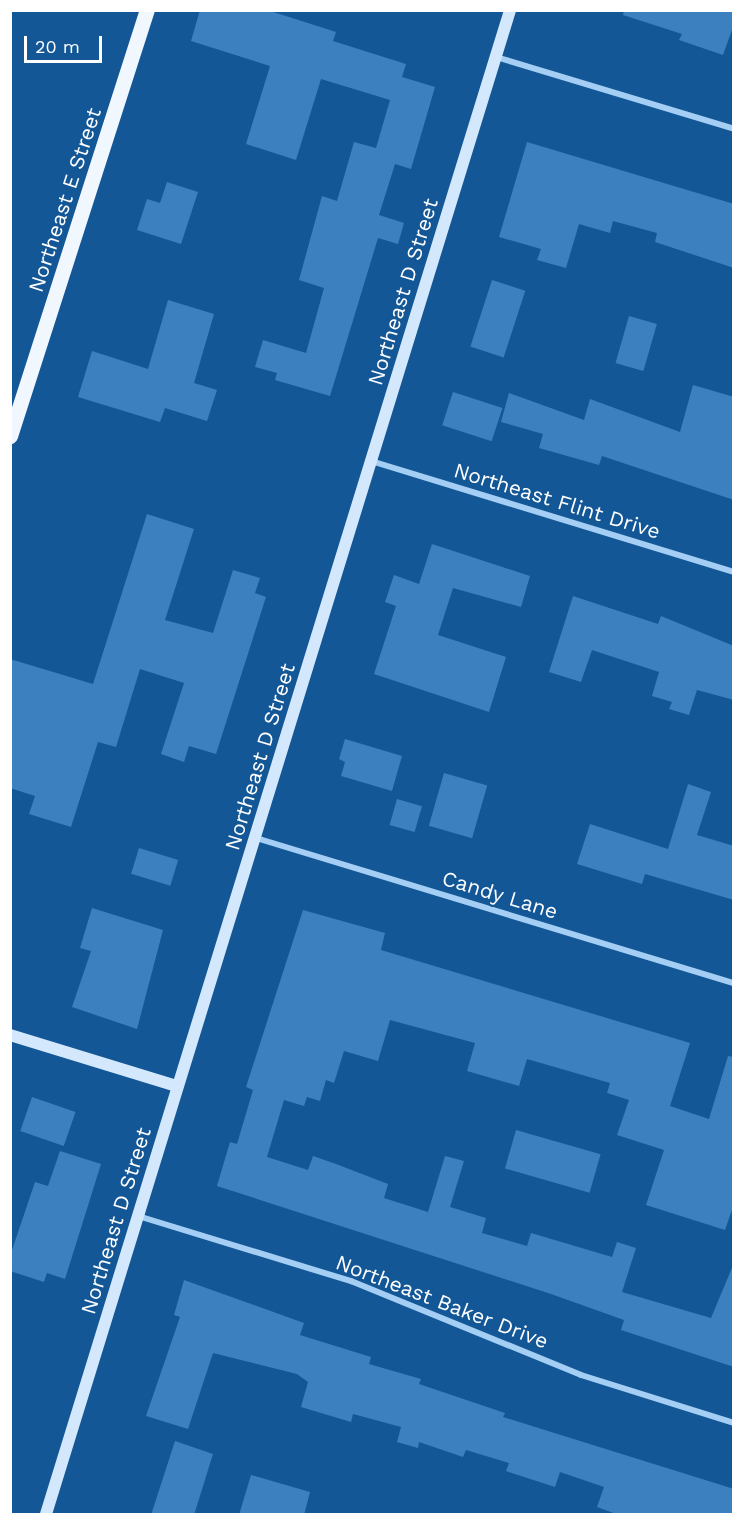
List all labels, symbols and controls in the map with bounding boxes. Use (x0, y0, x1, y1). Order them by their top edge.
scale bar (27, 24, 105, 62)
text: 20 m (35, 36, 80, 57)
street label: Northeast E Street (23, 105, 107, 295)
street label: Northeast D Street (363, 195, 443, 389)
street label: Northeast Flint Drive (451, 458, 663, 544)
street label: Northeast D Street (220, 660, 300, 854)
street label: Candy Lane (439, 865, 561, 925)
street label: Northeast D Street (76, 1124, 156, 1318)
street label: Northeast Baker Drive (332, 1250, 552, 1354)

